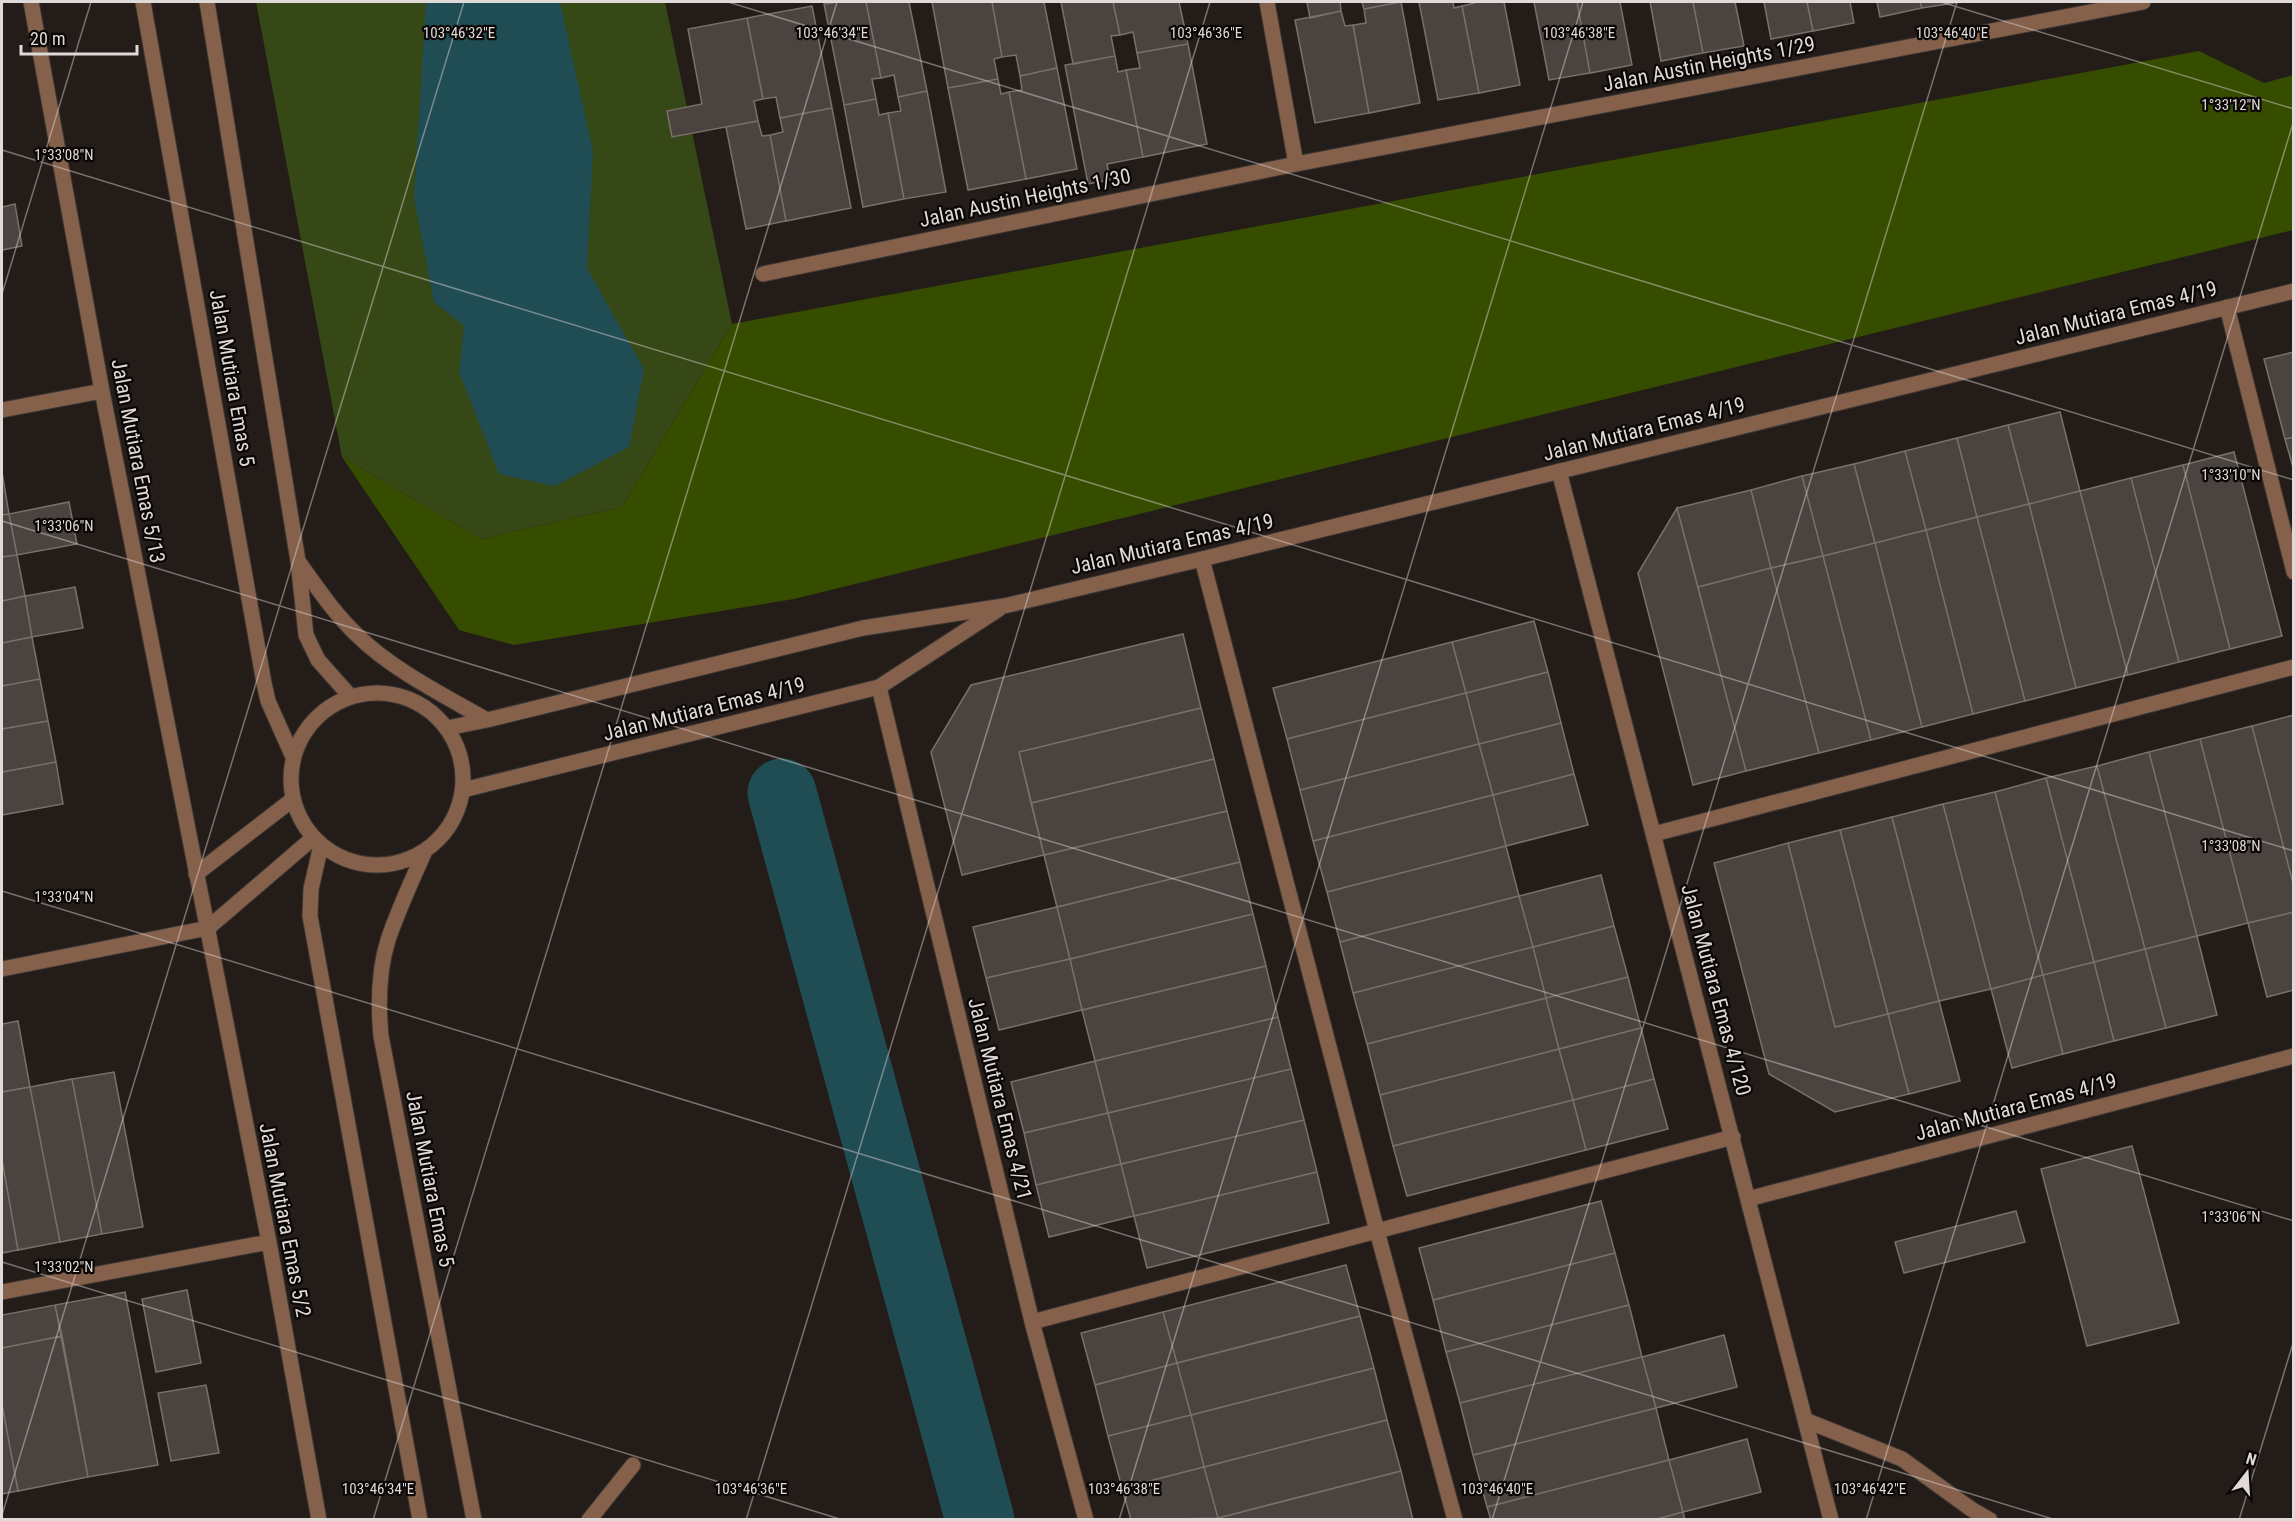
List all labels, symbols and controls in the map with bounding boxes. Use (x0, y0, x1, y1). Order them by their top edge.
scale bar (21, 18, 136, 56)
text: 103°46'32"E (423, 24, 495, 42)
text: 103°46'34"E (796, 24, 868, 42)
text: 103°46'36"E (1170, 24, 1242, 42)
text: 103°46'38"E (1543, 24, 1615, 42)
text: 103°46'40"E (1916, 24, 1988, 42)
text: 20 m (30, 28, 65, 49)
street label: Jalan Austin Heights 1/29 (1601, 32, 1817, 96)
text: 1°33'12"N (2201, 96, 2261, 114)
text: 1°33'08"N (34, 146, 94, 164)
street label: Jalan Austin Heights 1/30 (917, 164, 1133, 232)
street label: Jalan Mutiara Emas 4/19 (2012, 276, 2220, 350)
street label: Jalan Mutiara Emas 5 (205, 288, 259, 468)
street label: Jalan Mutiara Emas 5/13 (106, 357, 170, 565)
street label: Jalan Mutiara Emas 4/19 (1540, 392, 1748, 466)
text: 1°33'10"N (2201, 466, 2261, 484)
street label: Jalan Mutiara Emas 4/19 (1068, 509, 1276, 579)
text: 1°33'06"N (34, 517, 94, 535)
street label: Jalan Mutiara Emas 4/19 (600, 672, 808, 746)
text: 1°33'08"N (2201, 837, 2261, 855)
street label: Jalan Mutiara Emas 4/120 (1676, 882, 1756, 1098)
text: 1°33'04"N (34, 888, 94, 906)
street label: Jalan Mutiara Emas 4/21 (963, 995, 1037, 1203)
street label: Jalan Mutiara Emas 4/19 (1913, 1069, 2119, 1145)
street label: Jalan Mutiara Emas 5 (401, 1089, 459, 1269)
street label: Jalan Mutiara Emas 5/2 (254, 1121, 316, 1319)
text: 1°33'06"N (2201, 1208, 2261, 1226)
text: 1°33'02"N (34, 1258, 94, 1276)
north arrow (2217, 1443, 2277, 1503)
text: N (2244, 1449, 2259, 1470)
text: 103°46'34"E (342, 1480, 414, 1498)
text: 103°46'36"E (715, 1480, 787, 1498)
text: 103°46'38"E (1088, 1480, 1160, 1498)
text: 103°46'40"E (1461, 1480, 1533, 1498)
text: 103°46'42"E (1834, 1480, 1906, 1498)

